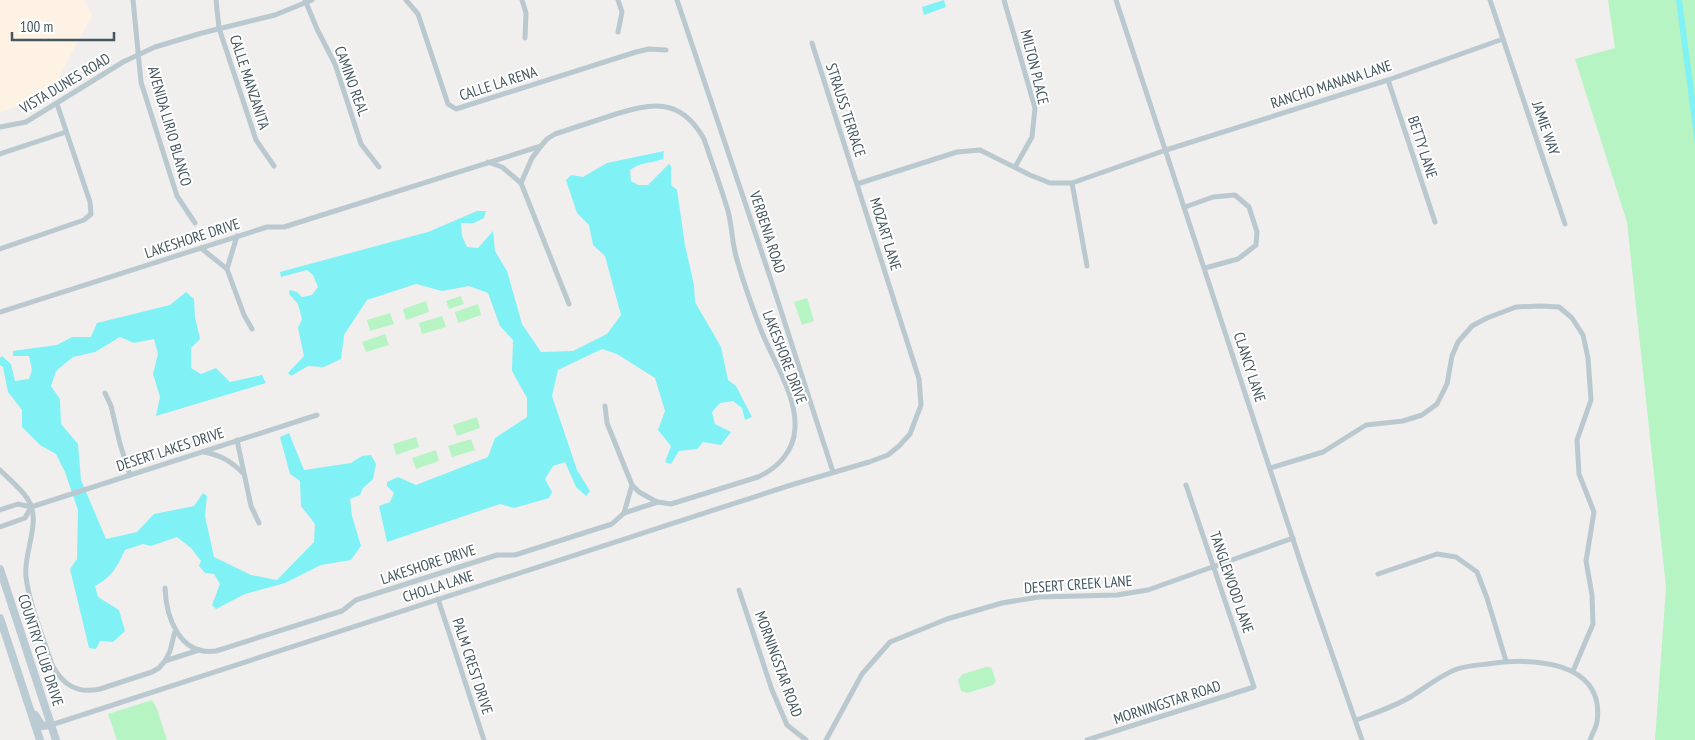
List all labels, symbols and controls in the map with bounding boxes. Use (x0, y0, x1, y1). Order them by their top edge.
scale bar (12, 10, 115, 42)
text: 100 m (20, 17, 53, 36)
street label: MILTON PLACE (1017, 28, 1053, 106)
street label: CALLE MANZANITA (226, 32, 275, 133)
street label: CAMINO REAL (331, 43, 374, 119)
street label: VISTA DUNES ROAD (16, 49, 114, 118)
street label: RANCHO MANANA LANE (1268, 56, 1394, 112)
street label: CALLE LA RENA (457, 61, 540, 104)
street label: STRAUSS TERRACE (822, 61, 870, 159)
street label: AVENIDA LIRIO BLANCO (144, 64, 196, 188)
street label: JAMIE WAY (1528, 98, 1564, 158)
street label: BETTY LANE (1404, 113, 1442, 181)
street label: VERBENIA ROAD (746, 188, 790, 276)
street label: MOZART LANE (866, 195, 906, 273)
street label: LAKESHORE DRIVE (142, 214, 242, 262)
street label: LAKESHORE DRIVE (758, 308, 812, 406)
street label: CLANCY LANE (1230, 330, 1270, 404)
street label: DESERT LAKES DRIVE (114, 423, 226, 475)
street label: TANGLEWOOD LANE (1206, 529, 1258, 635)
street label: LAKESHORE DRIVE (378, 540, 478, 588)
street label: CHOLLA LANE (400, 566, 476, 606)
street label: DESERT CREEK LANE (1023, 571, 1133, 597)
street label: COUNTRY CLUB DRIVE (14, 592, 68, 708)
street label: MORNINGSTAR ROAD (751, 608, 807, 720)
street label: PALM CREST DRIVE (448, 615, 498, 717)
street label: MORNINGSTAR ROAD (1111, 676, 1223, 728)

